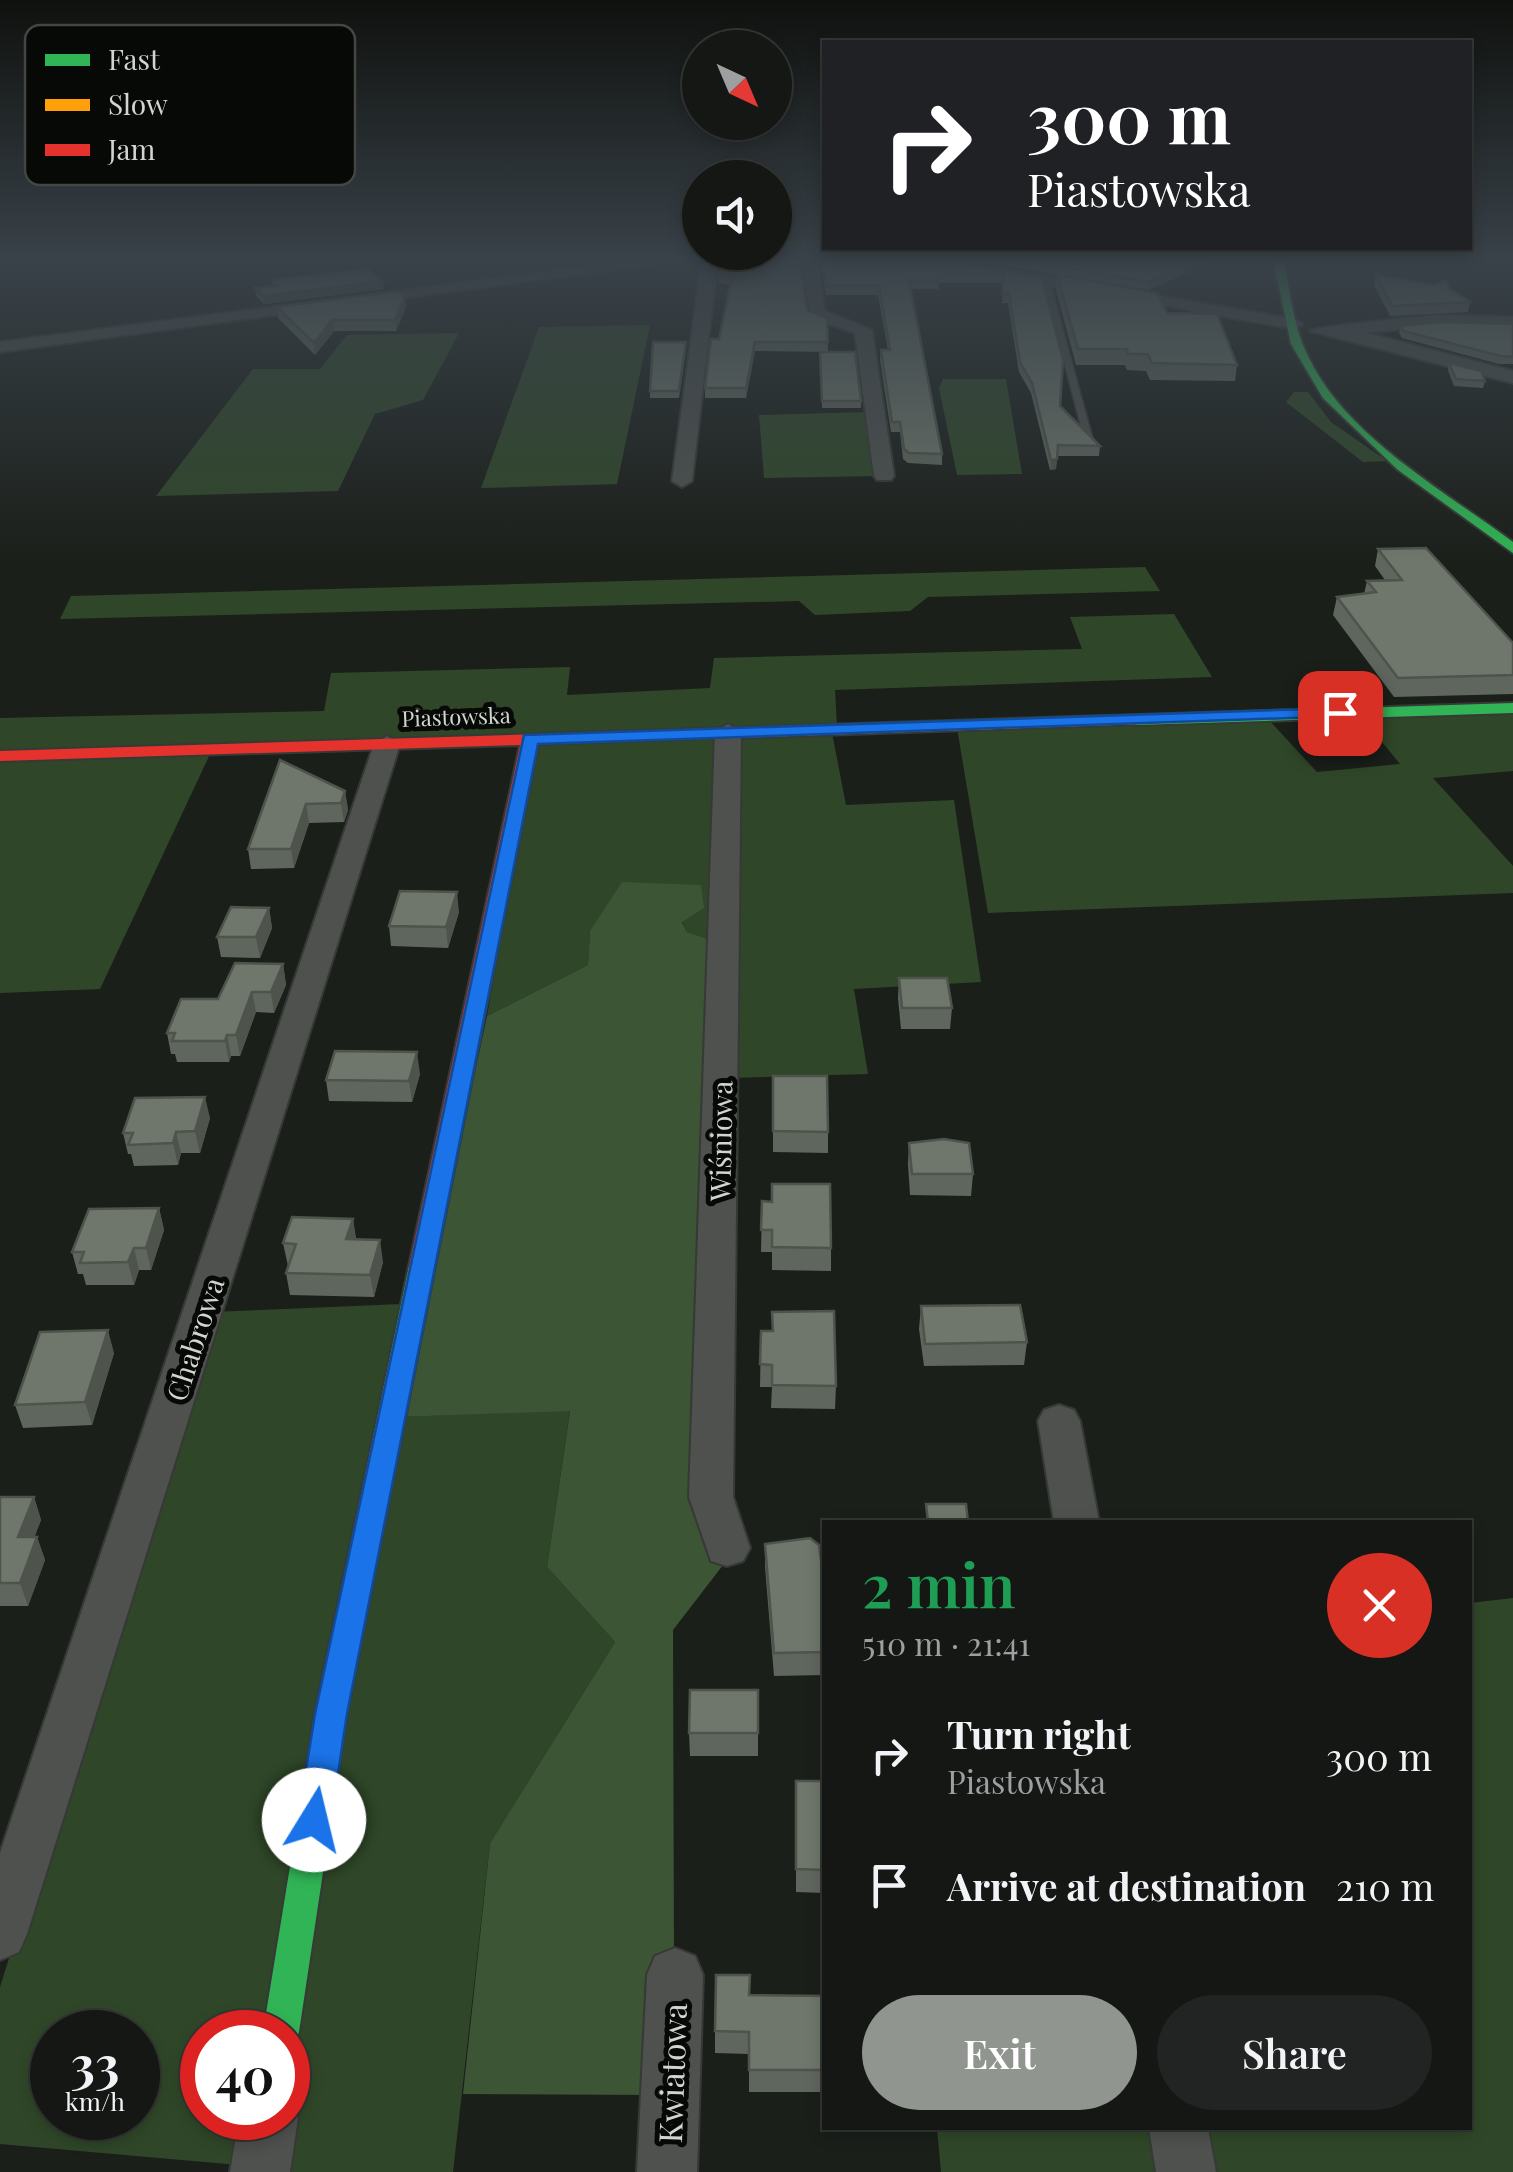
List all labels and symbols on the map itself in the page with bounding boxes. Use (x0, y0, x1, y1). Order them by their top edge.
legend (25, 25, 355, 185)
north arrow (682, 30, 792, 140)
text: Fast (108, 40, 161, 77)
text: Slow (108, 85, 168, 122)
text: Jam (107, 130, 155, 167)
pin (1298, 671, 1383, 756)
street label: Piastowska (401, 699, 511, 733)
street label: Wiśniowa (700, 1080, 740, 1203)
street label: Chabrowa (157, 1272, 231, 1406)
position arrow (262, 1768, 366, 1872)
street label: Kwiatowa (647, 2002, 695, 2144)
speed limit sign: 40 (180, 2010, 310, 2140)

